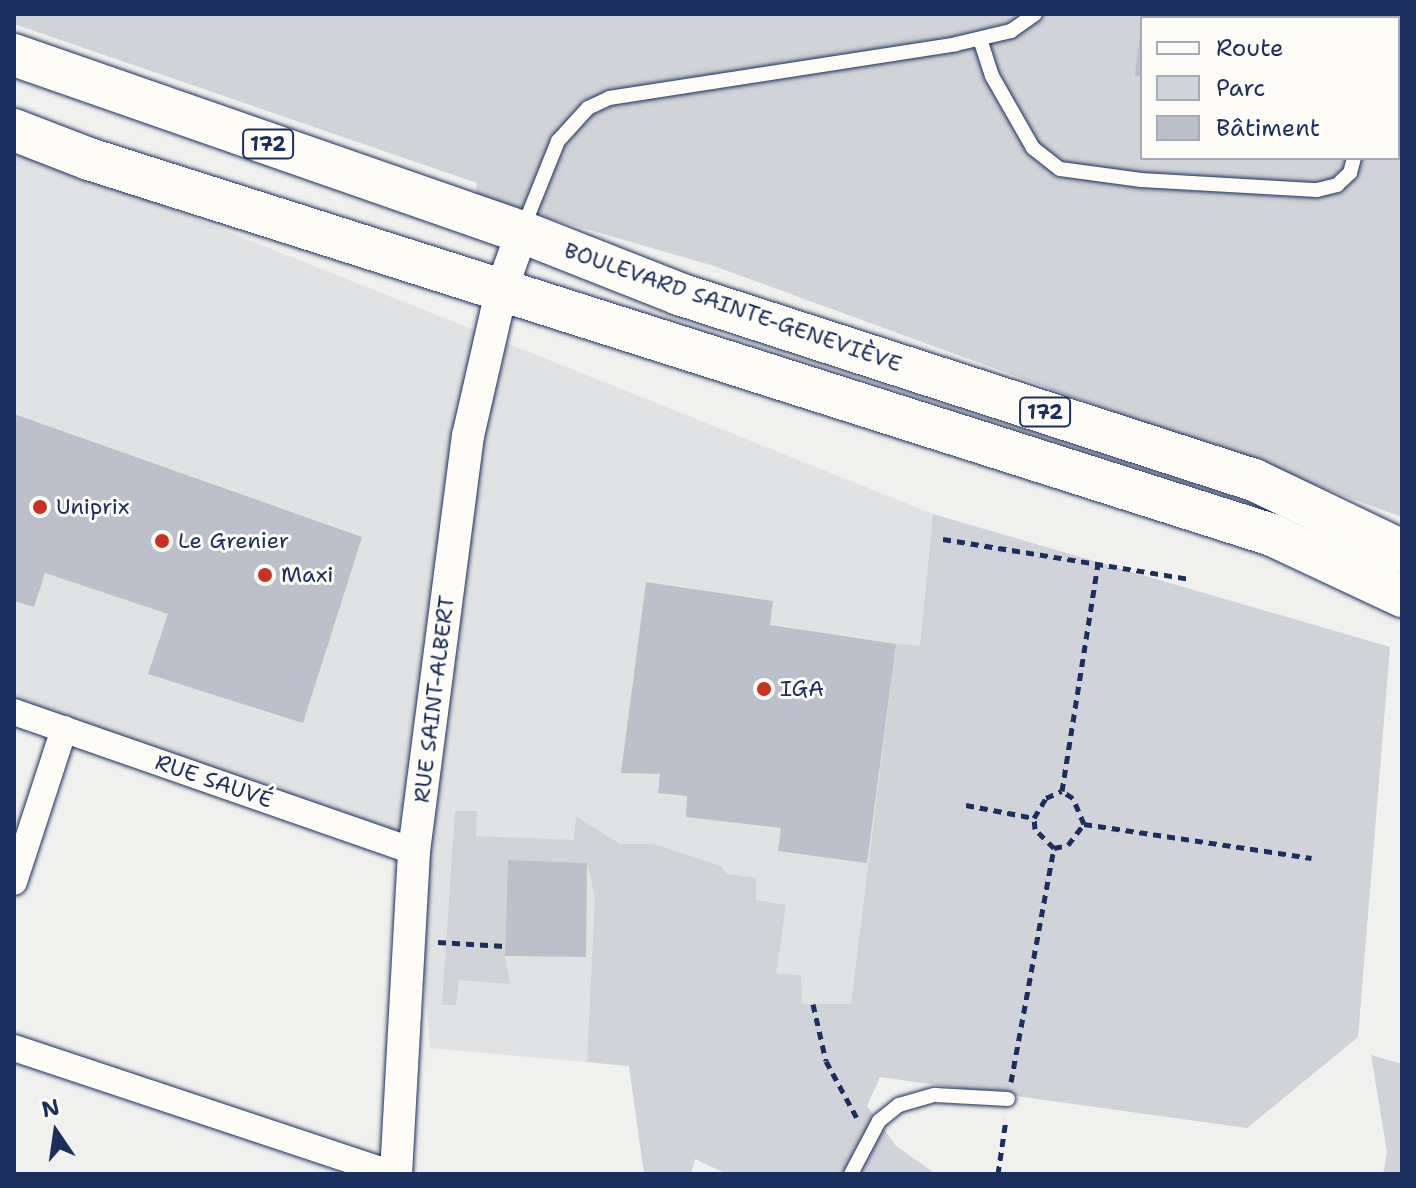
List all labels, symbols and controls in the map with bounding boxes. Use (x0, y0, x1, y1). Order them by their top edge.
legend (1140, 16, 1400, 160)
text: Route (1216, 32, 1284, 64)
text: Parc (1216, 72, 1265, 104)
text: Bâtiment (1216, 112, 1320, 144)
road number: 172 (242, 128, 294, 160)
street label: BOULEVARD SAINTE-GENEVIÈVE (561, 237, 905, 377)
road number: 172 (1019, 396, 1071, 428)
place label: Uniprix (56, 494, 129, 520)
marker: Uniprix (31, 498, 49, 516)
place label: Le Grenier (178, 528, 289, 554)
marker: Le Grenier (153, 532, 171, 550)
place label: Maxi (281, 562, 334, 588)
marker: Maxi (256, 566, 274, 584)
street label: RUE SAINT-ALBERT (408, 594, 460, 804)
place label: IGA (780, 676, 824, 702)
marker: IGA (755, 680, 773, 698)
street label: RUE SAUVÉ (152, 749, 276, 813)
north arrow (16, 1092, 96, 1172)
text: N (39, 1092, 62, 1124)

